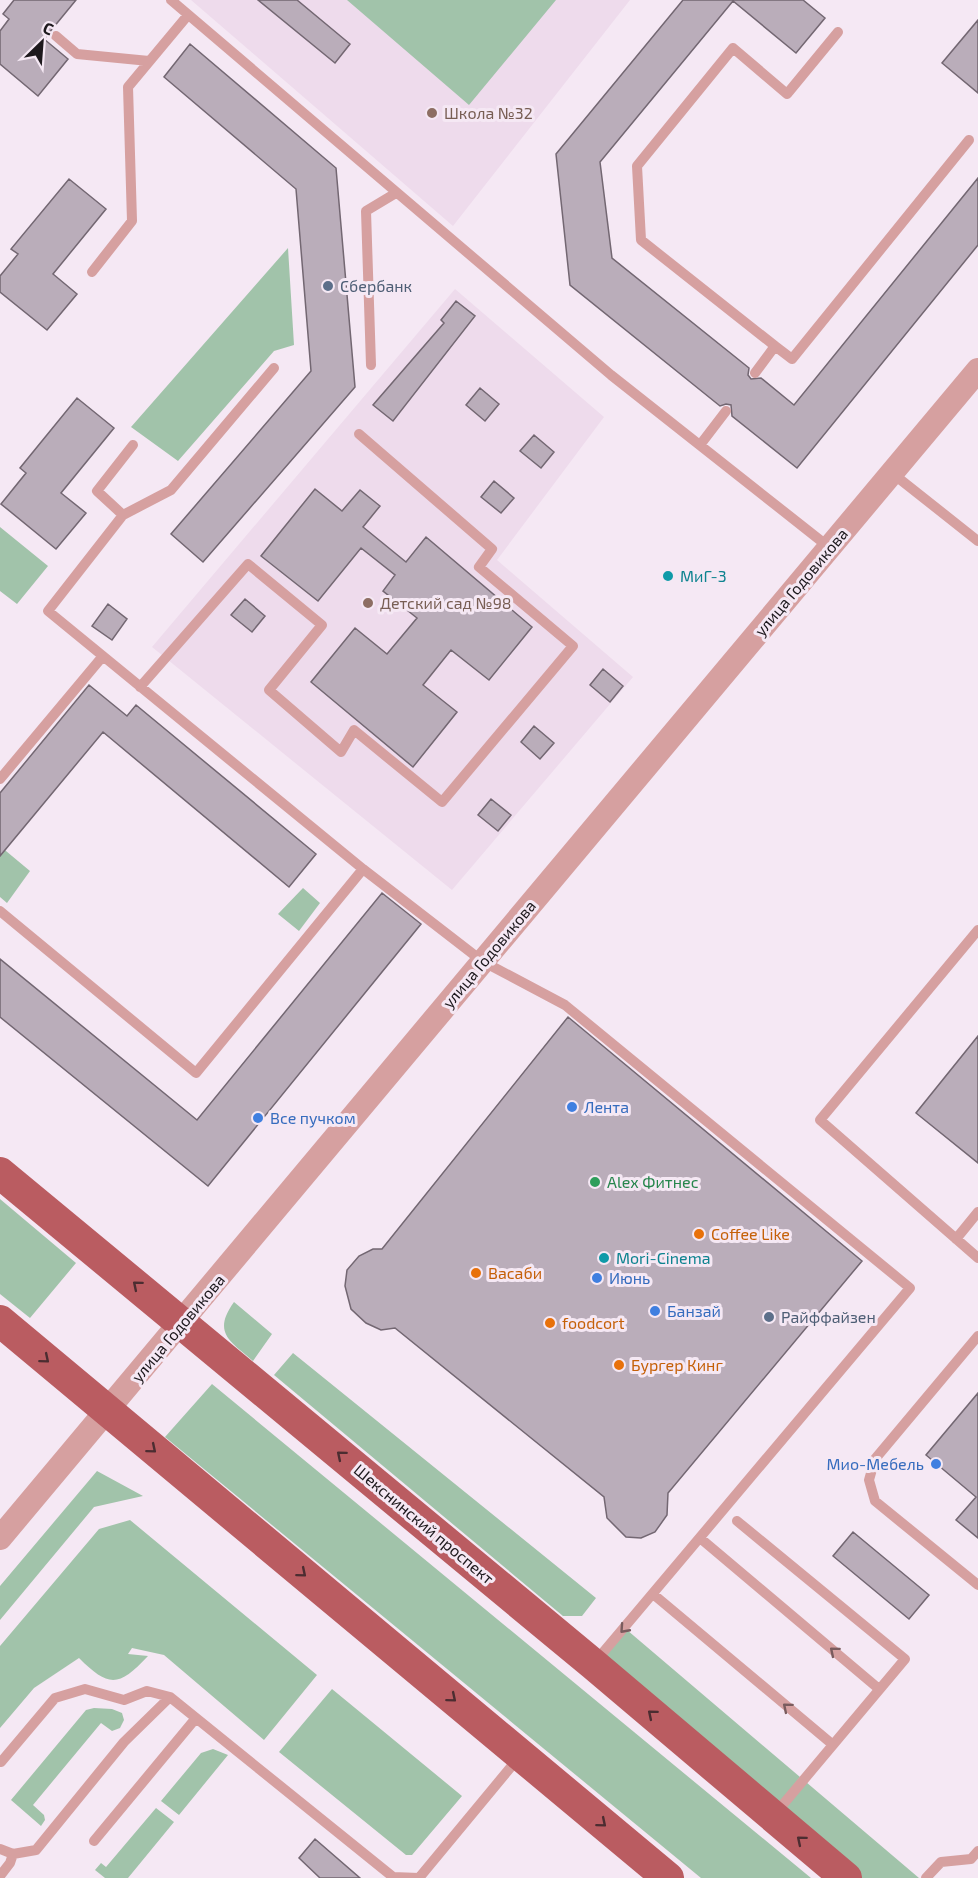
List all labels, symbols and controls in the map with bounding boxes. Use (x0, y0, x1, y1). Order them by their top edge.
north arrow (12, 12, 72, 72)
text: С (40, 17, 57, 39)
place label: Школа №32 (444, 103, 533, 122)
marker: Школа №32 (425, 106, 439, 120)
place label: Сбербанк (340, 276, 413, 295)
marker: Сбербанк (321, 279, 335, 293)
street label: улица Годовикова (750, 524, 852, 640)
place label: МиГ-3 (680, 566, 727, 585)
marker: МиГ-3 (661, 569, 675, 583)
place label: Детский сад №98 (380, 593, 512, 612)
marker: Детский сад №98 (361, 596, 375, 610)
street label: улица Годовикова (438, 896, 540, 1012)
place label: Лента (584, 1097, 629, 1116)
marker: Лента (565, 1100, 579, 1114)
place label: Все пучком (270, 1108, 356, 1128)
marker: Все пучком (251, 1111, 265, 1125)
place label: Alex Фитнес (607, 1172, 699, 1191)
marker: Alex Фитнес (588, 1175, 602, 1189)
place label: Coffee Like (711, 1224, 790, 1243)
marker: Coffee Like (692, 1227, 706, 1241)
place label: Mori-Cinema (616, 1248, 710, 1267)
marker: Mori-Cinema (597, 1251, 611, 1265)
place label: Васаби (488, 1263, 542, 1282)
marker: Васаби (469, 1266, 483, 1280)
place label: Июнь (609, 1268, 650, 1287)
street label: улица Годовикова (127, 1270, 229, 1386)
marker: Июнь (590, 1271, 604, 1285)
one-way arrow (133, 1282, 144, 1293)
place label: Банзай (667, 1301, 721, 1320)
marker: Банзай (648, 1304, 662, 1318)
place label: Райффайзен (781, 1307, 876, 1326)
marker: Райффайзен (762, 1310, 776, 1324)
place label: foodcort (562, 1313, 625, 1332)
marker: foodcort (543, 1316, 557, 1330)
one-way arrow (38, 1352, 49, 1363)
place label: Бургер Кинг (631, 1355, 723, 1375)
marker: Бургер Кинг (612, 1358, 626, 1372)
one-way arrow (145, 1441, 156, 1452)
one-way arrow (337, 1451, 348, 1462)
place label: Мио-Мебель (827, 1454, 924, 1473)
marker: Мио-Мебель (929, 1457, 943, 1471)
street label: Шекснинский проспект (351, 1460, 498, 1588)
one-way arrow (295, 1566, 306, 1577)
one-way arrow (620, 1623, 631, 1633)
one-way arrow (830, 1648, 841, 1659)
one-way arrow (445, 1691, 456, 1702)
one-way arrow (783, 1703, 794, 1714)
one-way arrow (648, 1710, 659, 1721)
one-way arrow (595, 1815, 606, 1826)
one-way arrow (797, 1837, 808, 1848)

